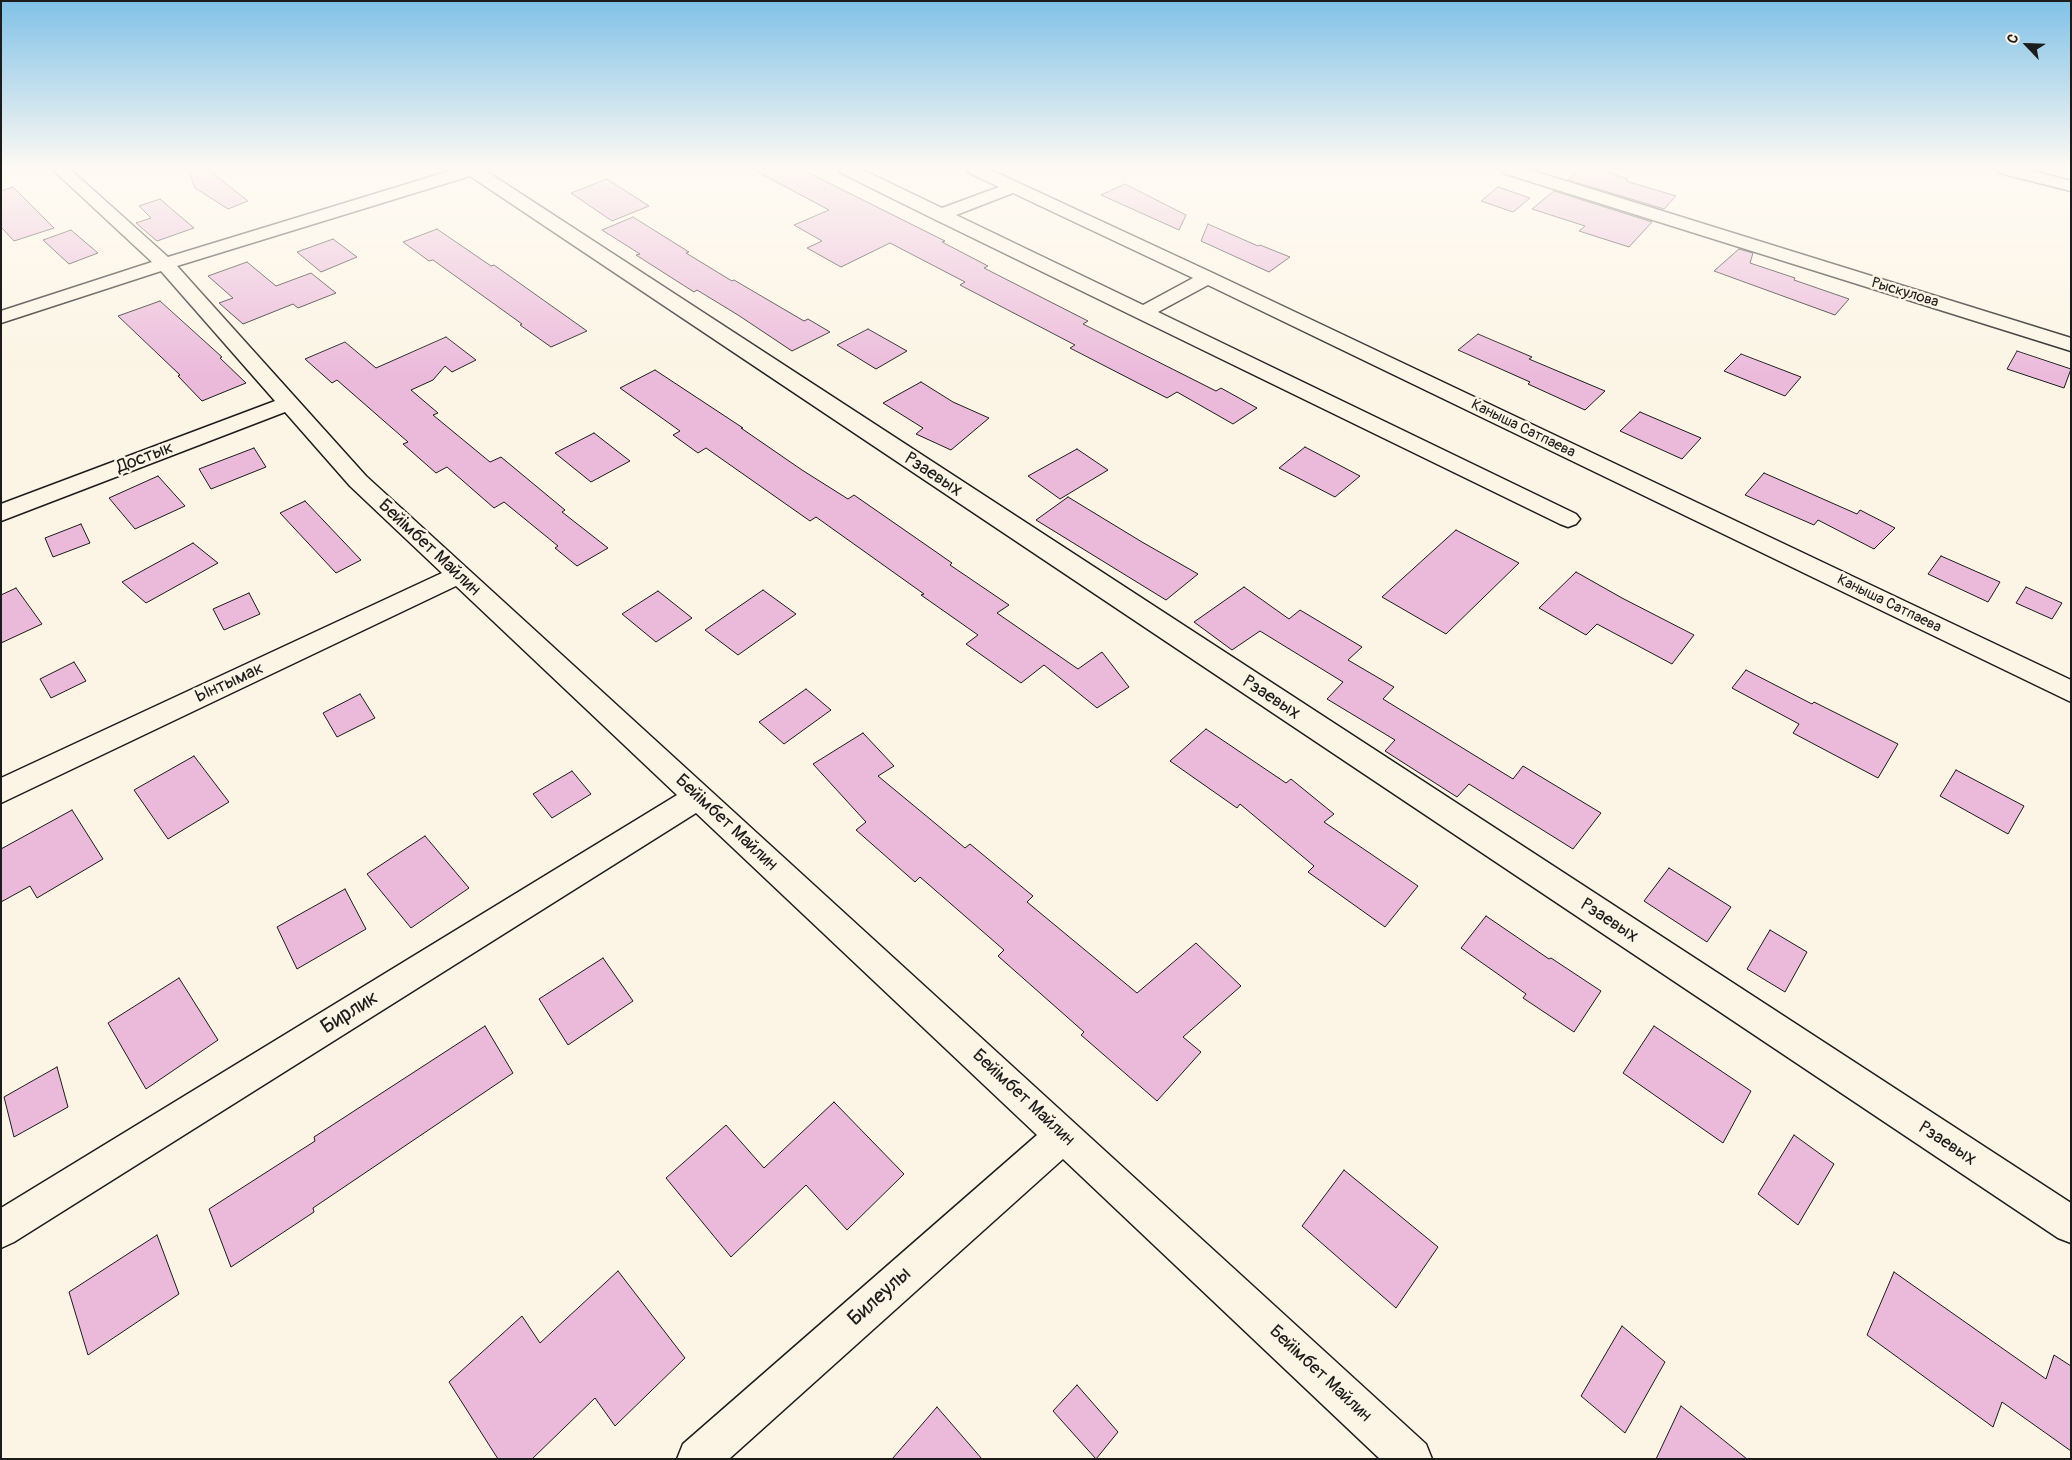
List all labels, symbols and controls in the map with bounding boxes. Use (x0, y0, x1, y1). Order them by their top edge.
north arrow (2002, 20, 2052, 70)
text: С (2003, 31, 2022, 46)
street label: Рыскулова (1869, 274, 1941, 312)
street label: Каныша Сатпаева (1468, 396, 1578, 462)
street label: Достык (114, 437, 176, 479)
street label: Рзаевых (900, 448, 966, 502)
street label: Бейімбет Майлин (373, 495, 485, 601)
street label: Каныша Сатпаева (1834, 571, 1944, 637)
street label: Ынтымак (193, 658, 267, 708)
street label: Рзаевых (1238, 671, 1304, 725)
street label: Бейімбет Майлин (670, 770, 782, 876)
street label: Рзаевых (1576, 894, 1642, 948)
street label: Бирлик (317, 986, 383, 1040)
street label: Бейімбет Майлин (967, 1045, 1079, 1151)
street label: Рзаевых (1914, 1117, 1980, 1171)
street label: Билеулы (843, 1262, 917, 1332)
street label: Бейімбет Майлин (1264, 1321, 1376, 1427)

